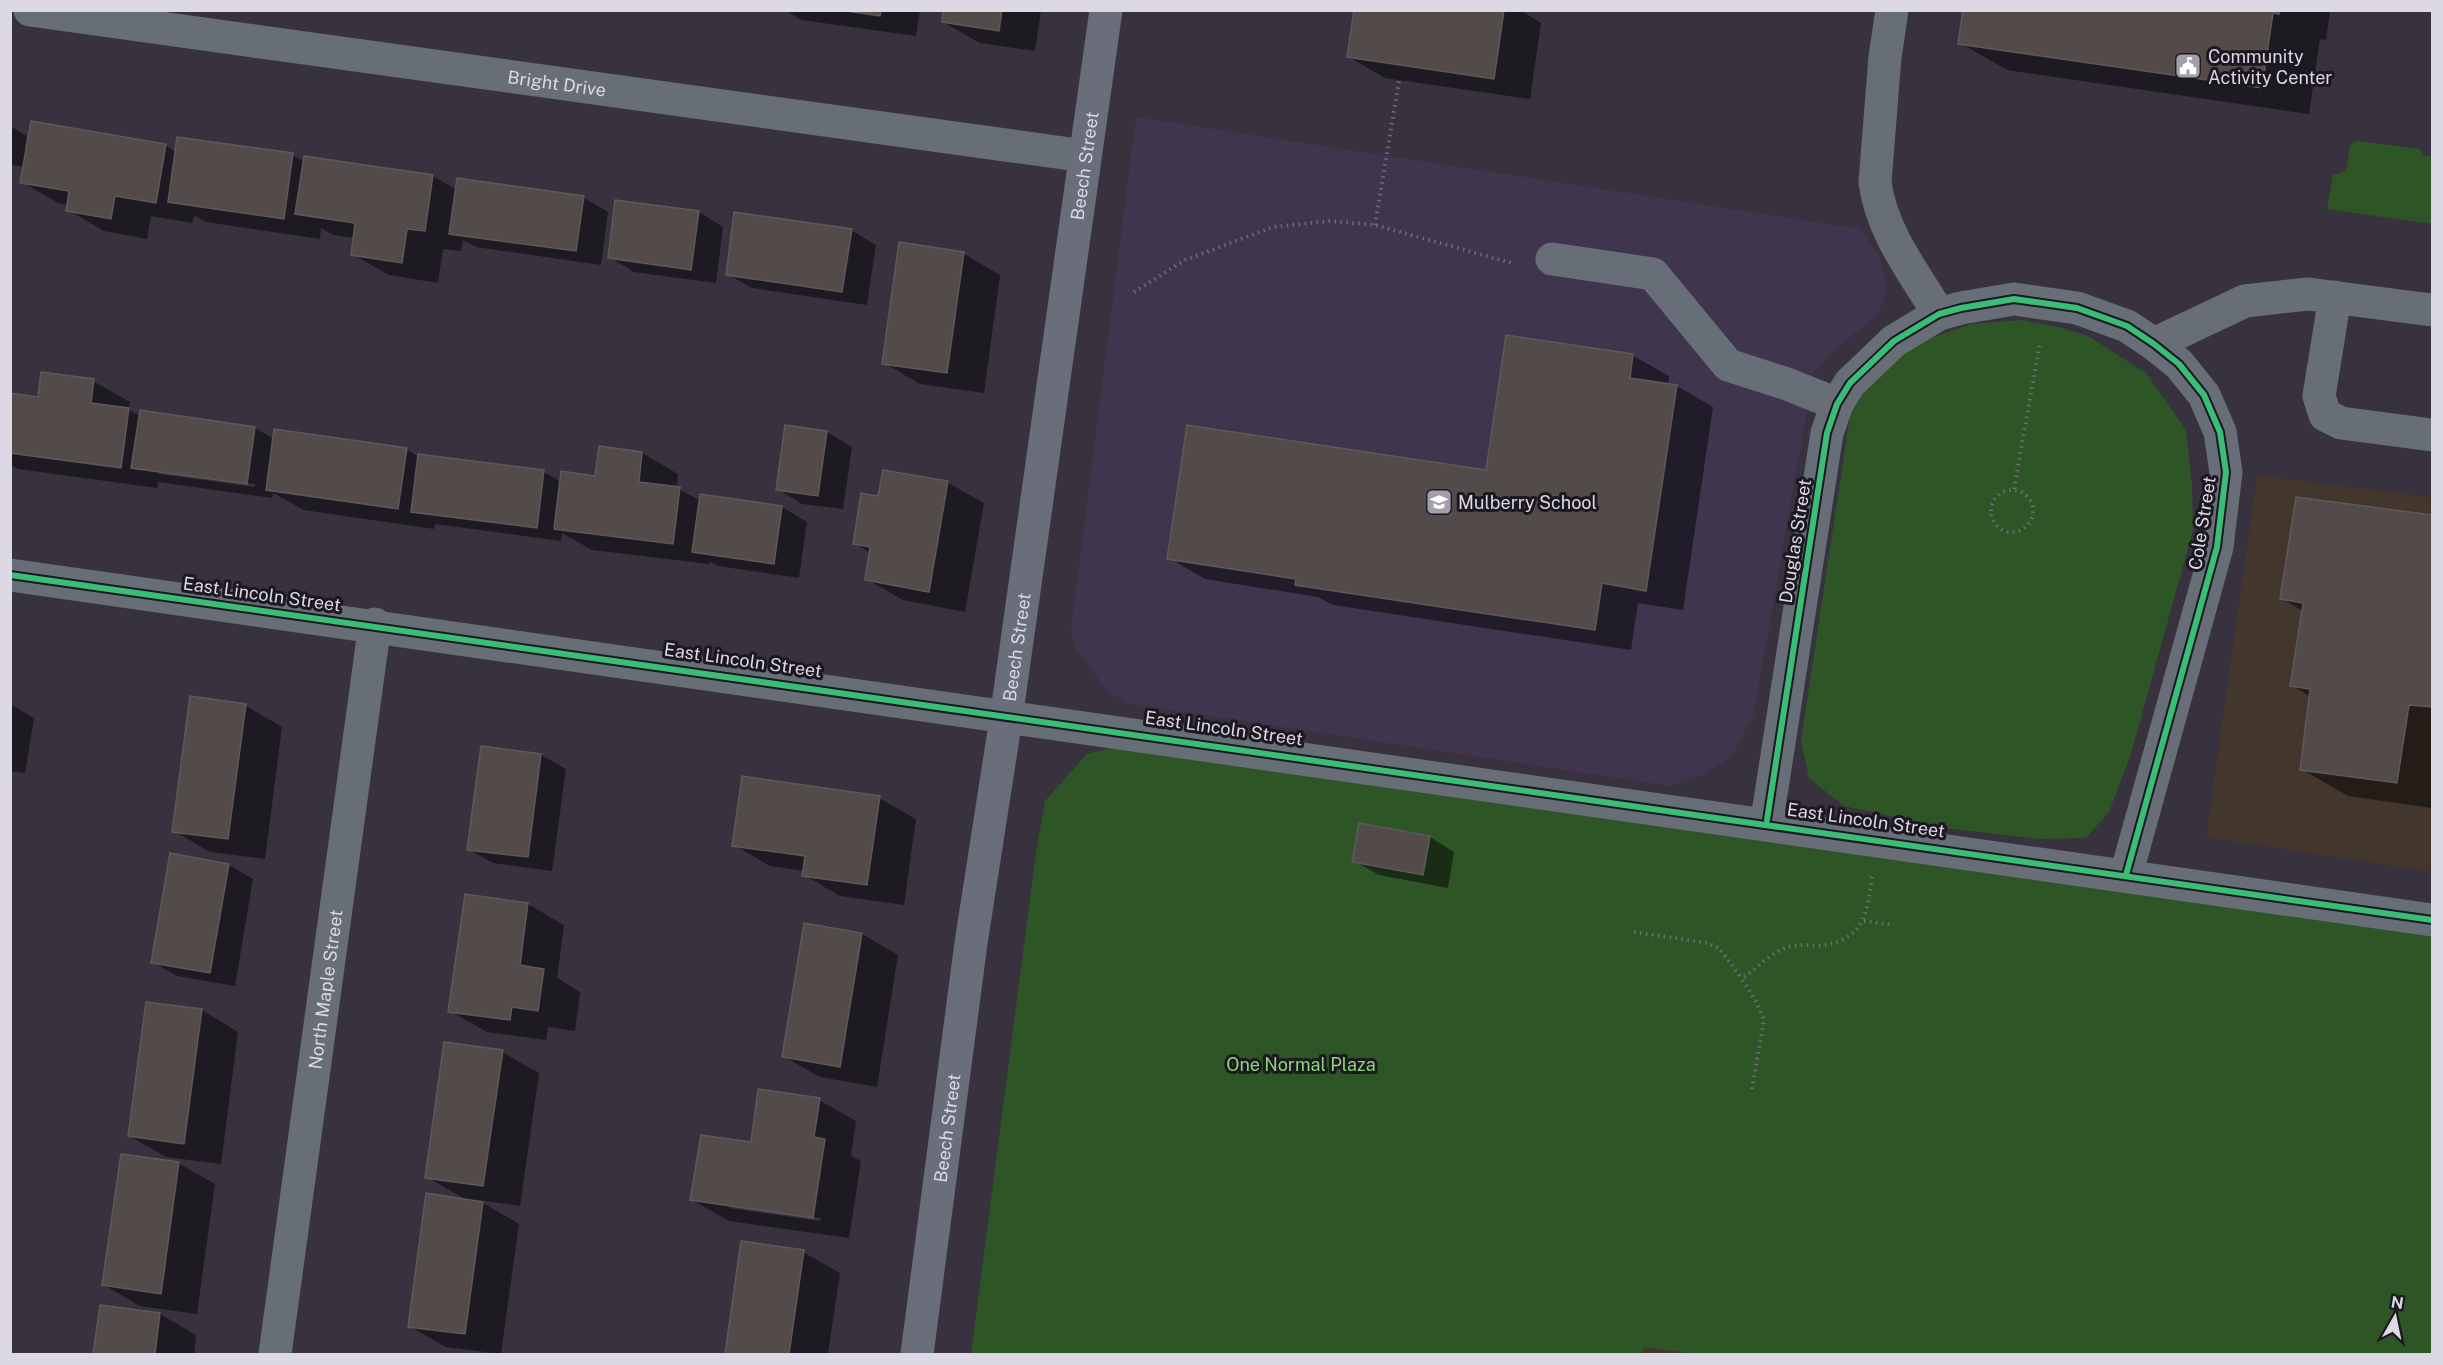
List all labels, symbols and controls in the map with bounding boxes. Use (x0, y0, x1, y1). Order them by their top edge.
place label: Community Activity Center (2208, 46, 2332, 88)
public building icon: Community Activity Center (2173, 51, 2203, 81)
street label: Bright Drive (506, 66, 608, 100)
street label: Beech Street (1066, 110, 1102, 221)
street label: Cole Street (2184, 475, 2220, 571)
street label: Douglas Street (1775, 477, 1815, 605)
school or university icon: Mulberry School (1424, 487, 1454, 517)
place label: Mulberry School (1458, 492, 1597, 513)
street label: East Lincoln Street (182, 573, 342, 615)
street label: Beech Street (998, 591, 1034, 703)
street label: East Lincoln Street (663, 639, 823, 681)
street label: East Lincoln Street (1144, 707, 1304, 749)
street label: East Lincoln Street (1786, 799, 1946, 841)
street label: North Maple Street (304, 908, 346, 1071)
park label: One Normal Plaza (1226, 1054, 1376, 1075)
street label: Beech Street (929, 1072, 964, 1184)
north arrow (2365, 1287, 2425, 1347)
text: N (2390, 1292, 2405, 1313)

